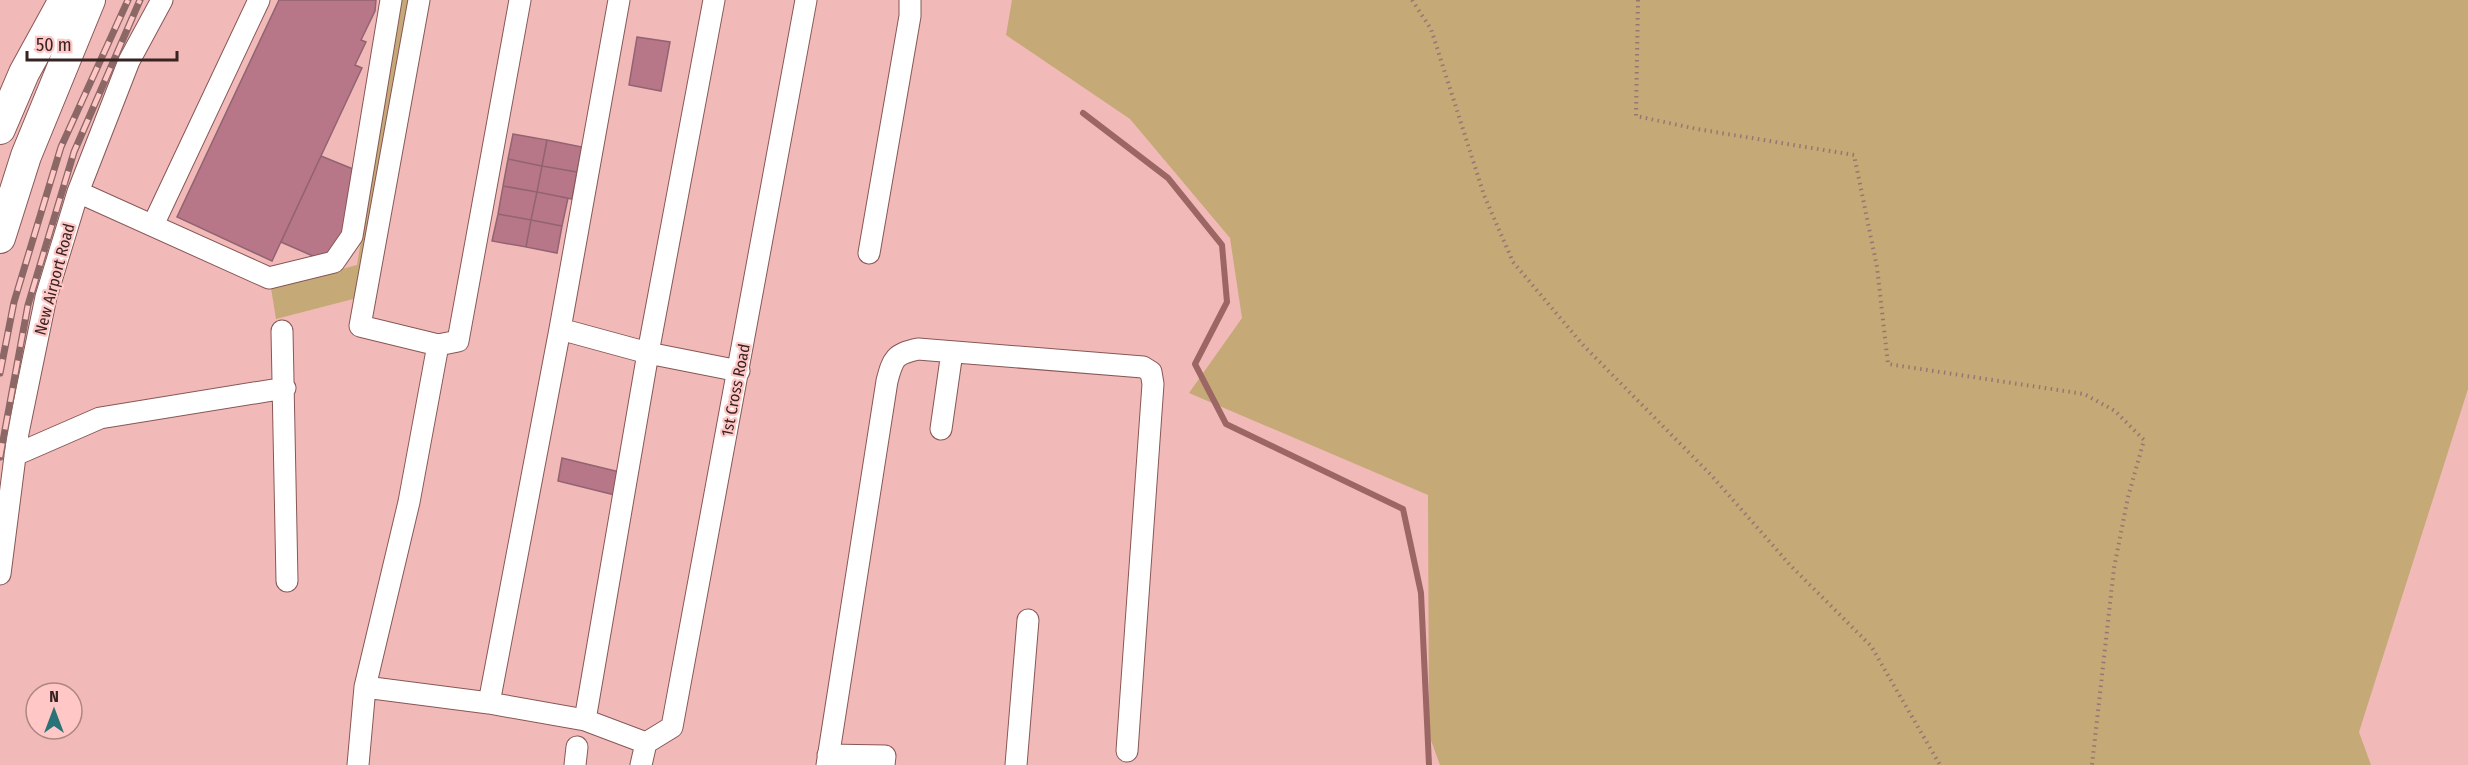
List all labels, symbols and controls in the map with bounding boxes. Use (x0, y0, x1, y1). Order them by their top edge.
scale bar (27, 24, 177, 62)
text: 50 m (36, 34, 72, 56)
street label: New Airport Road (30, 221, 78, 337)
street label: 1st Cross Road (717, 342, 754, 438)
north arrow (24, 681, 84, 741)
text: N (49, 687, 59, 706)

